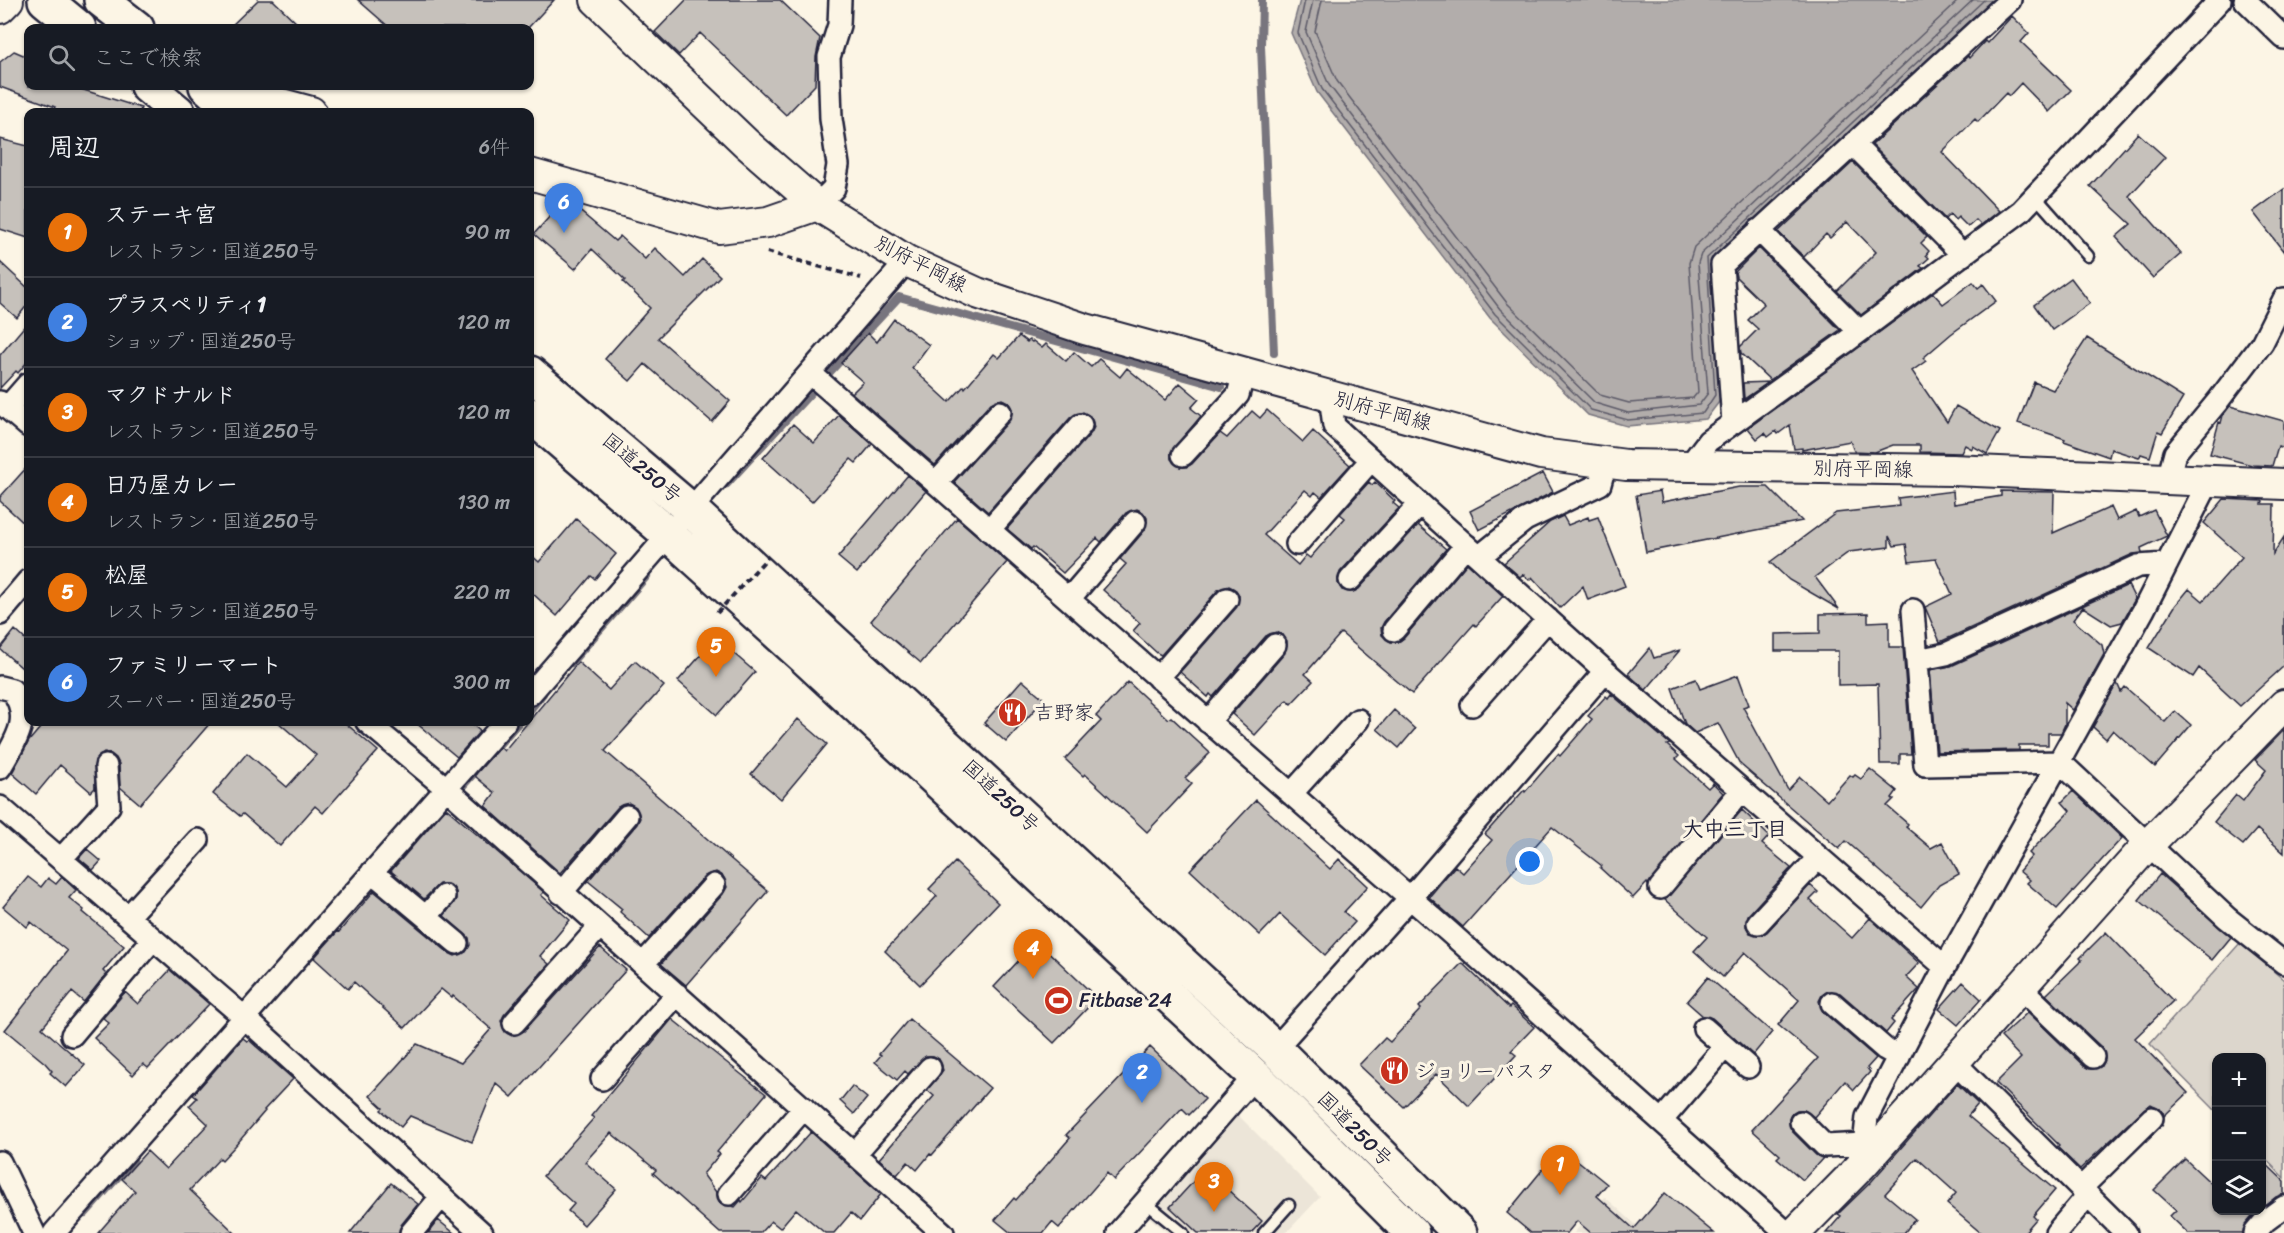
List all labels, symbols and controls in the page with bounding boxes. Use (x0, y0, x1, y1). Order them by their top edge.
search box (24, 24, 534, 90)
text: ここで検索 (93, 38, 203, 77)
icon: search (45, 41, 78, 74)
text: 周辺 (48, 124, 100, 170)
text: 6件 (479, 130, 510, 165)
pin: 6 (544, 184, 584, 233)
text: ステーキ宮 (105, 195, 216, 234)
text: 1 (63, 215, 72, 250)
text: 90 m (465, 215, 510, 250)
street label: 別府平岡線 (869, 226, 973, 302)
text: レストラン · 国道250号 (105, 234, 319, 269)
text: プラスペリティ1 (105, 285, 266, 324)
text: 2 (62, 305, 73, 340)
text: 120 m (457, 305, 510, 340)
text: ショップ · 国道250号 (105, 324, 296, 359)
text: マクドナルド (105, 375, 236, 414)
street label: 別府平岡線 (1330, 381, 1436, 441)
text: 3 (62, 395, 73, 430)
text: 120 m (457, 395, 510, 430)
text: レストラン · 国道250号 (105, 414, 319, 449)
street label: 国道250号 (594, 424, 690, 512)
street label: 別府平岡線 (1813, 451, 1913, 487)
text: 日乃屋カレー (105, 465, 238, 504)
text: 4 (61, 485, 74, 520)
text: 130 m (457, 485, 510, 520)
text: レストラン · 国道250号 (105, 504, 319, 539)
text: 松屋 (105, 555, 149, 594)
text: 5 (61, 575, 74, 610)
text: 220 m (454, 575, 510, 610)
text: レストラン · 国道250号 (105, 594, 319, 629)
pin: 5 (696, 628, 736, 677)
text: ファミリーマート (105, 645, 282, 684)
text: 6 (62, 665, 73, 700)
text: 300 m (453, 665, 510, 700)
text: スーパー · 国道250号 (105, 684, 296, 719)
place label: 吉野家 (1034, 695, 1094, 730)
restaurant icon: 吉野家 (997, 696, 1029, 728)
street label: 国道250号 (954, 750, 1048, 842)
district label: 大中三丁目 (1683, 810, 1788, 848)
your location (1515, 847, 1544, 876)
pin: 4 (1014, 930, 1052, 979)
place label: Fitbase 24 (1079, 983, 1172, 1018)
sports icon: Fitbase 24 (1042, 984, 1074, 1016)
map controls (2212, 1053, 2266, 1215)
button: + (2212, 1053, 2266, 1107)
pin: 2 (1122, 1054, 1162, 1103)
place label: ジョリーパスタ (1415, 1054, 1555, 1089)
restaurant icon: ジョリーパスタ (1378, 1055, 1410, 1087)
street label: 国道250号 (1309, 1083, 1401, 1175)
button: − (2212, 1107, 2266, 1161)
pin: 1 (1540, 1146, 1580, 1195)
button: layers (2212, 1161, 2266, 1215)
pin: 3 (1194, 1162, 1234, 1212)

